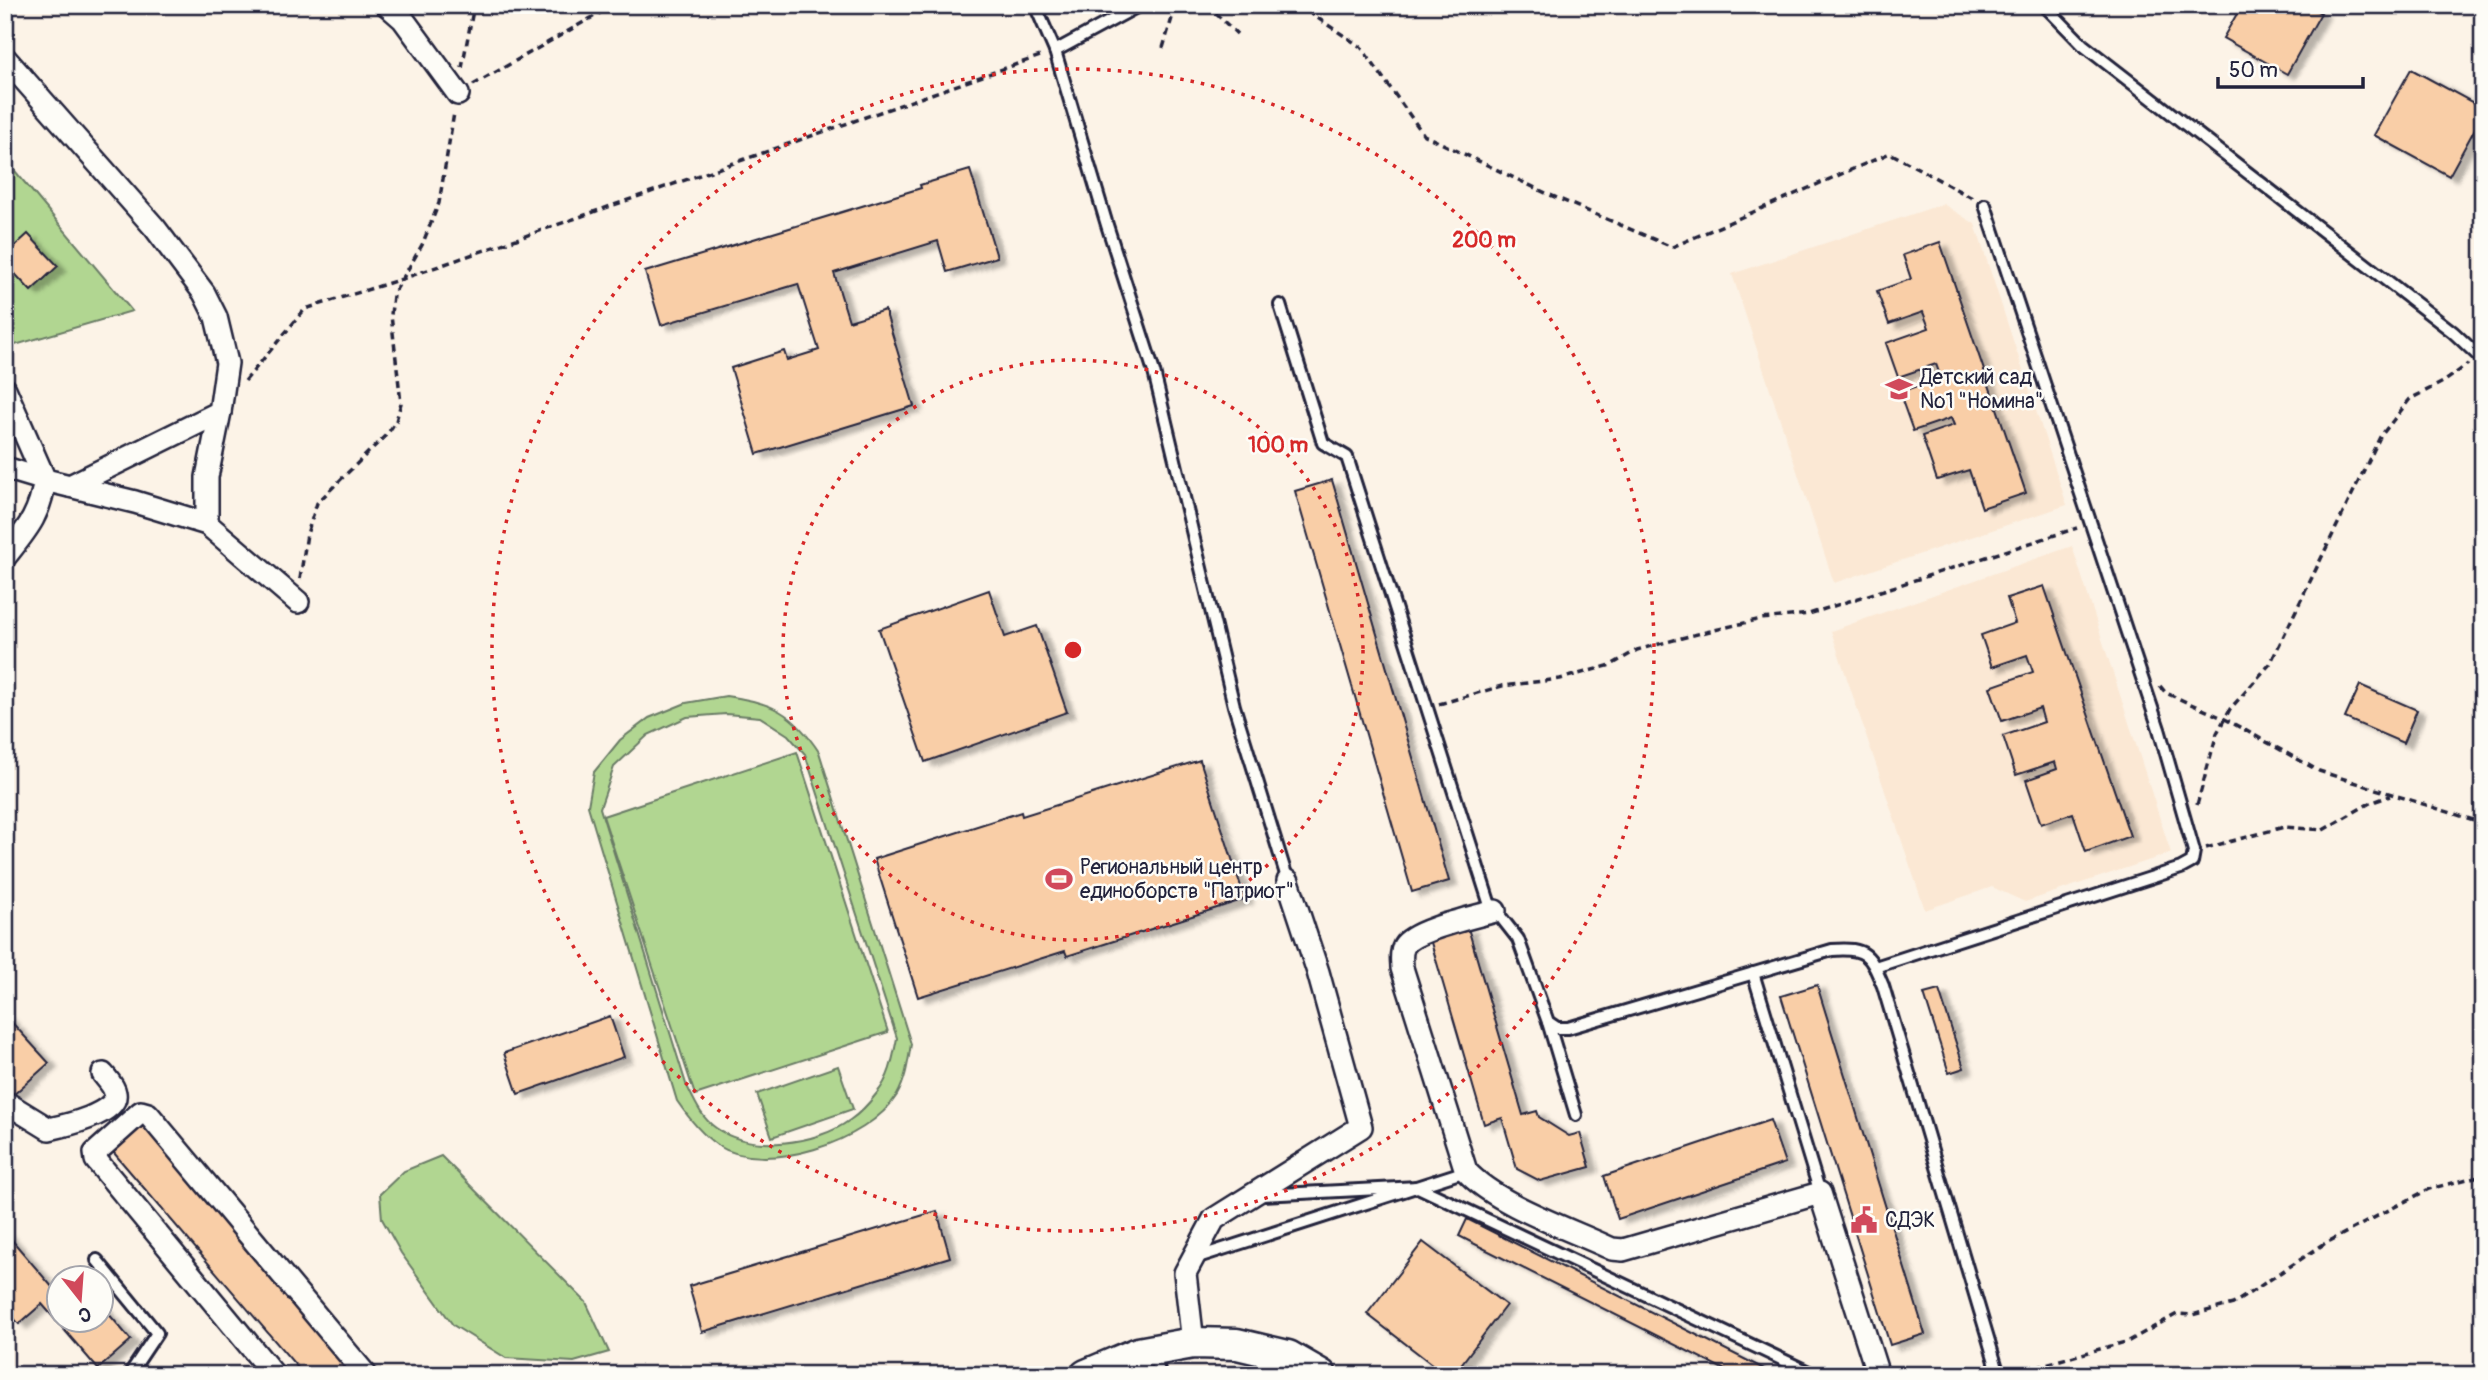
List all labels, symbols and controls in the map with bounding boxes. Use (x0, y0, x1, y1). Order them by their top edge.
scale bar (2218, 46, 2364, 90)
text: 50 m (2229, 57, 2278, 84)
text: 200 m (1452, 227, 1516, 254)
place label: Детский сад №1 "Номина" (1919, 364, 2043, 415)
school or university icon: Детский сад №1 "Номина" (1884, 374, 1914, 404)
text: 100 m (1248, 432, 1308, 459)
centre of rings (1061, 638, 1085, 662)
place label: Региональный центр единоборств "Патриот" (1080, 854, 1294, 905)
sports icon: Региональный центр единоборств "Патриот" (1044, 864, 1074, 894)
public building icon: СДЭК (1849, 1205, 1879, 1235)
place label: СДЭК (1885, 1207, 1935, 1234)
north arrow (46, 1264, 116, 1334)
text: С (75, 1301, 94, 1328)

